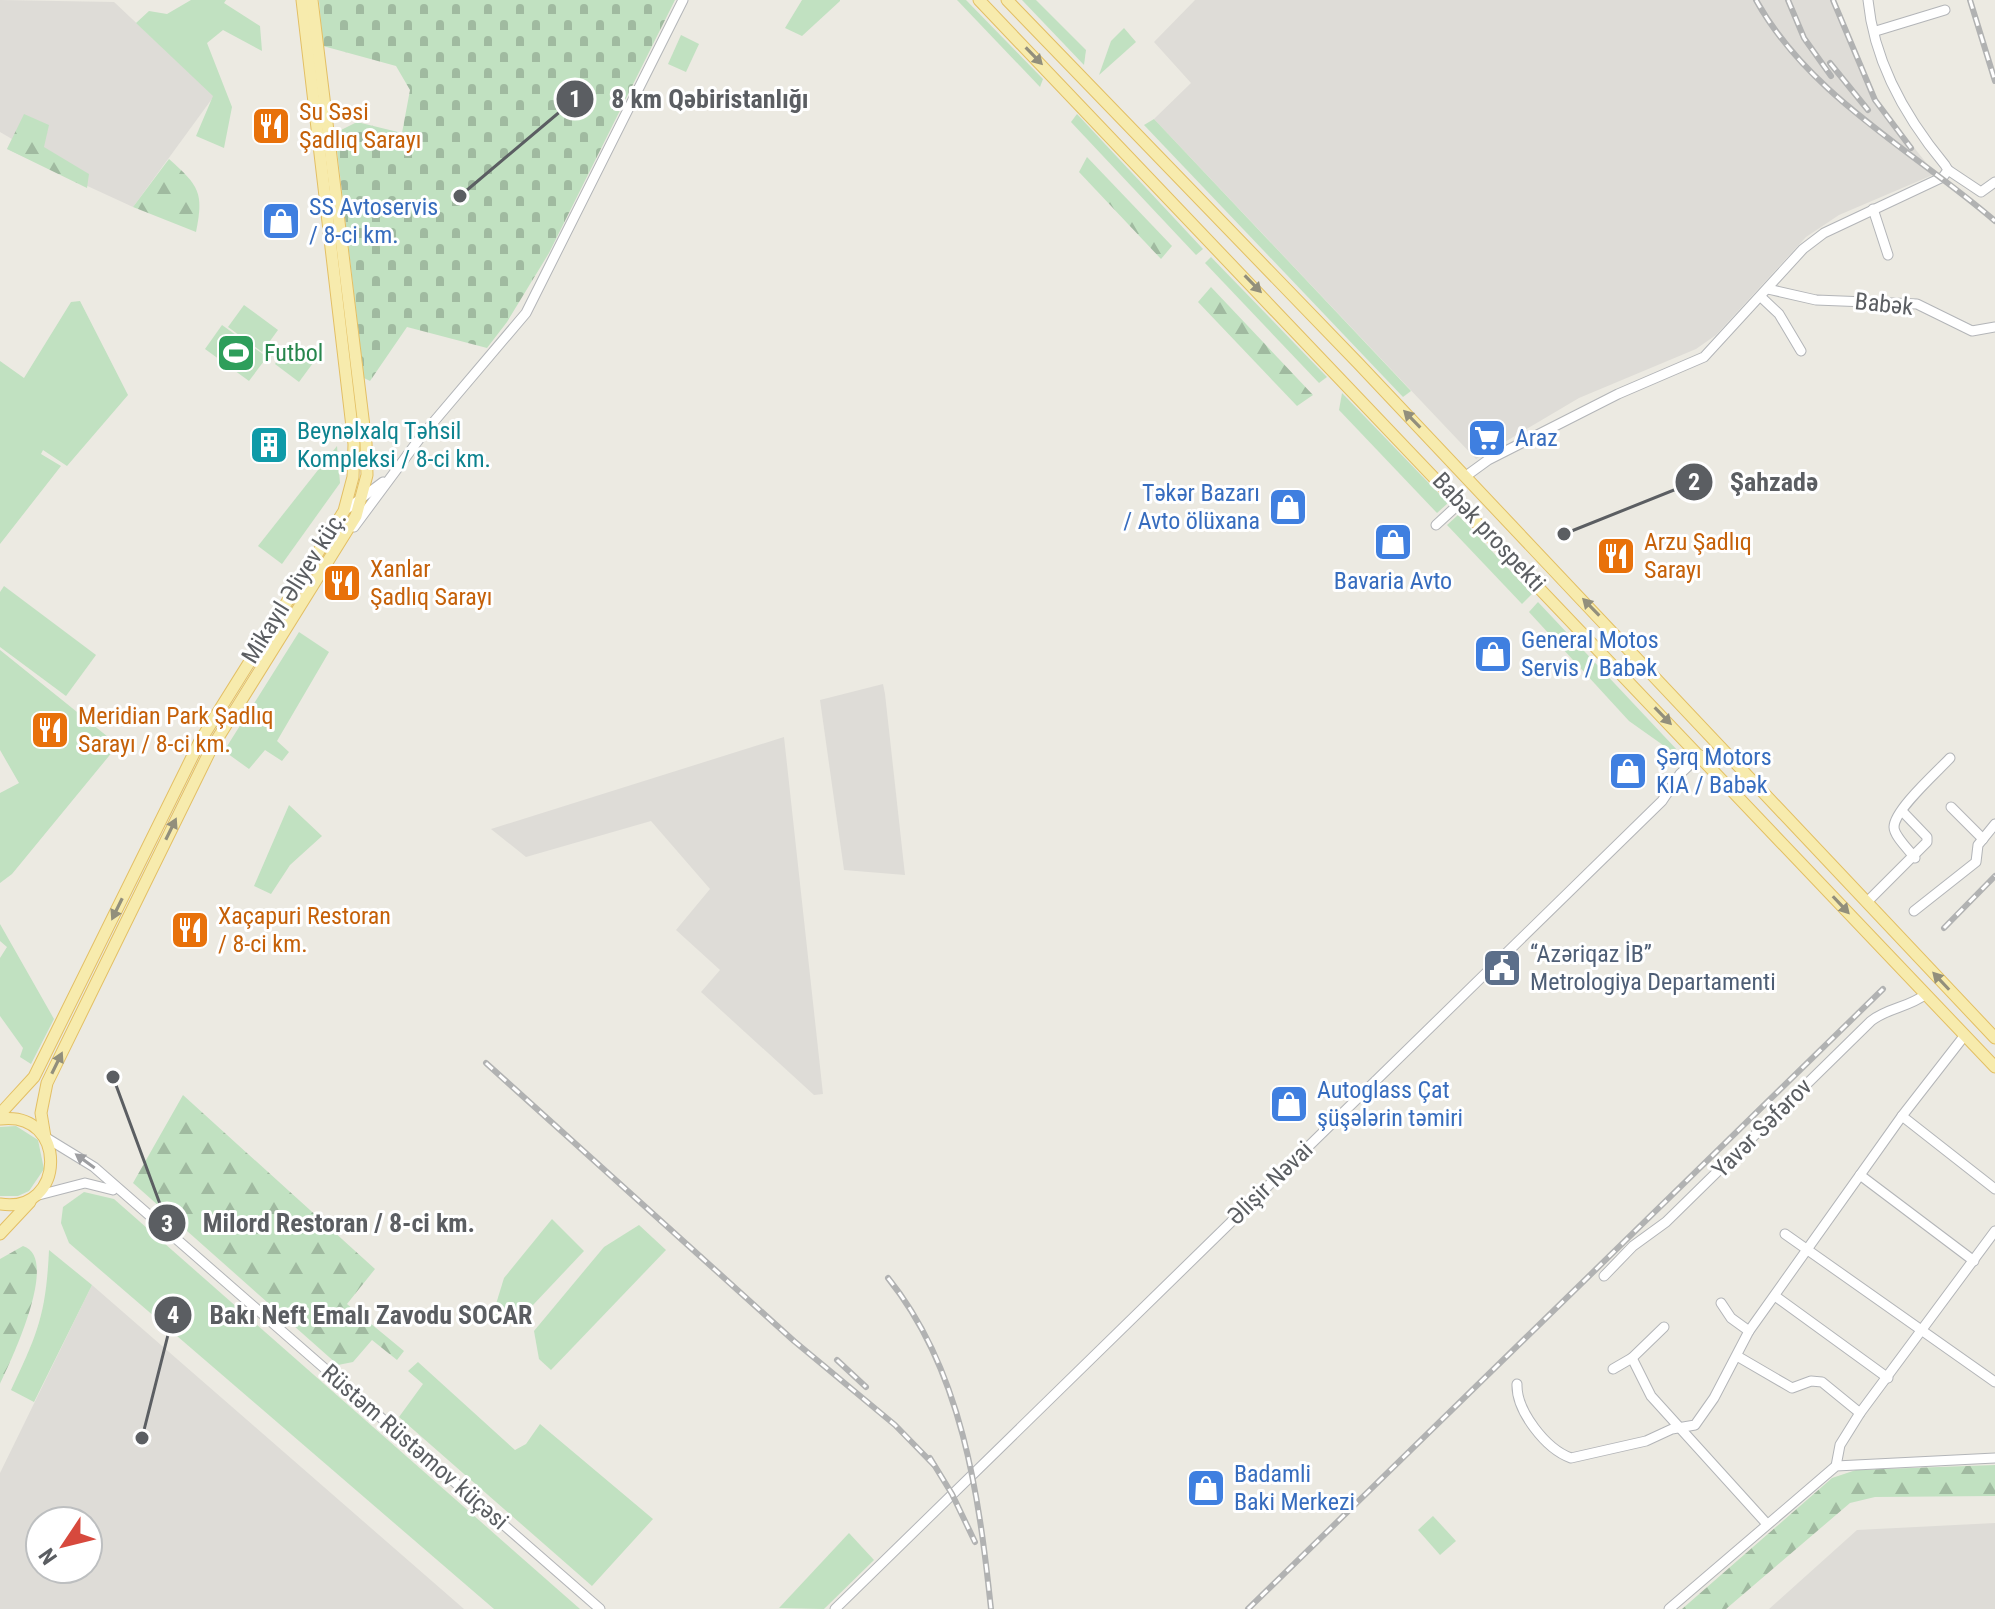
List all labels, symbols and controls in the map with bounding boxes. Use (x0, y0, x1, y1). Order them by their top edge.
one-way arrow (1024, 46, 1042, 65)
callout: 8 km Qəbiristanlığı (555, 74, 824, 124)
text: 8 km Qəbiristanlığı (611, 84, 809, 114)
text: 1 (569, 85, 581, 113)
place label: Su Səsi Şadlıq Sarayı (299, 98, 421, 154)
restaurant icon: Su Səsi Şadlıq Sarayı (250, 105, 292, 147)
place label: SS Avtoservis / 8-ci km. (309, 193, 438, 249)
shop icon: SS Avtoservis / 8-ci km. (260, 200, 302, 242)
one-way arrow (1243, 274, 1261, 293)
street label: Babək (1853, 287, 1915, 321)
sports icon: Futbol (215, 332, 257, 374)
place label: Futbol (264, 339, 323, 367)
one-way arrow (1403, 410, 1421, 429)
place label: Beynəlxalq Təhsil Kompleksi / 8-ci km. (297, 417, 491, 473)
supermarket icon: Araz (1466, 417, 1508, 459)
building icon: Beynəlxalq Təhsil Kompleksi / 8-ci km. (248, 424, 290, 466)
place label: Araz (1515, 424, 1558, 452)
callout: Şahzadə (1674, 457, 1834, 507)
street label: Babək prospekti (1427, 467, 1551, 597)
text: Şahzadə (1730, 467, 1818, 497)
text: 2 (1688, 468, 1700, 496)
place label: Təkər Bazarı / Avto ölüxana (1123, 479, 1260, 535)
shop icon: Təkər Bazarı / Avto ölüxana (1267, 486, 1309, 528)
street label: Mikayıl Əliyev küç. (236, 506, 352, 668)
shop icon: Bavaria Avto (1372, 521, 1414, 563)
place label: Arzu Şadlıq Sarayı (1644, 528, 1752, 584)
restaurant icon: Arzu Şadlıq Sarayı (1595, 535, 1637, 577)
place label: Xanlar Şadlıq Sarayı (370, 555, 492, 611)
restaurant icon: Xanlar Şadlıq Sarayı (321, 562, 363, 604)
place label: Bavaria Avto (1334, 567, 1452, 595)
one-way arrow (1582, 598, 1600, 617)
place label: General Motos Servis / Babək (1521, 626, 1659, 682)
shop icon: General Motos Servis / Babək (1472, 633, 1514, 675)
place label: Meridian Park Şadlıq Sarayı / 8-ci km. (78, 702, 274, 758)
one-way arrow (1654, 706, 1672, 725)
restaurant icon: Meridian Park Şadlıq Sarayı / 8-ci km. (29, 709, 71, 751)
place label: Şərq Motors KIA / Babək (1656, 743, 1772, 799)
shop icon: Şərq Motors KIA / Babək (1607, 750, 1649, 792)
one-way arrow (164, 818, 178, 841)
one-way arrow (1832, 895, 1850, 914)
one-way arrow (110, 897, 124, 920)
place label: Xaçapuri Restoran / 8-ci km. (218, 902, 391, 958)
restaurant icon: Xaçapuri Restoran / 8-ci km. (169, 909, 211, 951)
place label: “Azəriqaz İB” Metrologiya Departamenti (1530, 940, 1776, 996)
public building icon: “Azəriqaz İB” Metrologiya Departamenti (1481, 947, 1523, 989)
one-way arrow (1933, 972, 1951, 991)
one-way arrow (50, 1051, 64, 1074)
street label: Yavər Səfərov (1706, 1072, 1818, 1184)
place label: Autoglass Çat şüşələrin təmiri (1317, 1076, 1463, 1132)
shop icon: Autoglass Çat şüşələrin təmiri (1268, 1083, 1310, 1125)
street label: Əlişir Nəvai (1222, 1136, 1318, 1230)
one-way arrow (75, 1154, 95, 1170)
callout: Milord Restoran / 8-ci km. (147, 1198, 491, 1248)
text: Milord Restoran / 8-ci km. (203, 1208, 475, 1238)
text: 3 (161, 1210, 173, 1238)
callout: Bakı Neft Emalı Zavodu SOCAR (153, 1290, 548, 1340)
text: Bakı Neft Emalı Zavodu SOCAR (210, 1300, 532, 1330)
text: 4 (167, 1301, 179, 1329)
street label: Rüstəm Rüstəmov küçəsi (316, 1358, 514, 1536)
place label: Badamli Baki Merkezi (1234, 1460, 1355, 1516)
shop icon: Badamli Baki Merkezi (1185, 1467, 1227, 1509)
north arrow (24, 1505, 104, 1585)
text: N (34, 1543, 62, 1569)

